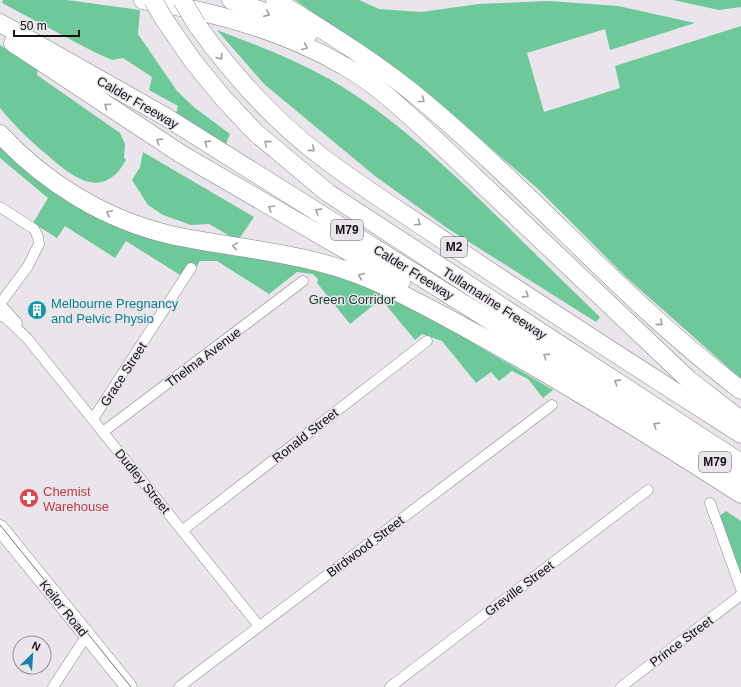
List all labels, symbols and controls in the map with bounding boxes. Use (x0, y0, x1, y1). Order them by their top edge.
one-way arrow (263, 9, 271, 17)
scale bar (14, 12, 79, 38)
text: 50 m (20, 19, 47, 33)
one-way arrow (301, 42, 308, 50)
one-way arrow (215, 52, 222, 59)
street label: Calder Freeway (94, 73, 182, 132)
one-way arrow (417, 95, 424, 102)
one-way arrow (105, 104, 112, 111)
one-way arrow (156, 138, 163, 145)
one-way arrow (204, 140, 211, 147)
one-way arrow (265, 141, 272, 148)
one-way arrow (307, 144, 314, 151)
one-way arrow (268, 205, 275, 212)
one-way arrow (315, 209, 322, 216)
one-way arrow (106, 210, 114, 218)
one-way arrow (414, 218, 421, 226)
road number: M79 (331, 220, 363, 240)
road number: M2 (441, 237, 467, 257)
one-way arrow (231, 242, 238, 251)
street label: Calder Freeway (371, 242, 457, 303)
street label: Tullamarine Freeway (440, 264, 550, 343)
one-way arrow (357, 272, 364, 280)
one-way arrow (522, 290, 529, 298)
park label: Green Corridor (309, 292, 396, 307)
place label: Melbourne Pregnancy and Pelvic Physio (51, 296, 179, 326)
building icon: Melbourne Pregnancy and Pelvic Physio (26, 299, 48, 321)
one-way arrow (655, 318, 663, 325)
street label: Thelma Avenue (163, 324, 244, 391)
street label: Grace Street (97, 339, 150, 409)
one-way arrow (543, 353, 550, 360)
one-way arrow (614, 379, 621, 387)
street label: Ronald Street (269, 405, 342, 466)
one-way arrow (653, 423, 660, 430)
street label: Dudley Street (112, 446, 173, 517)
road number: M79 (699, 452, 731, 472)
place label: Chemist Warehouse (43, 484, 109, 514)
pharmacy icon: Chemist Warehouse (18, 487, 40, 509)
street label: Birdwood Street (324, 512, 407, 580)
street label: Greville Street (482, 557, 557, 619)
street label: Keilor Road (36, 577, 91, 639)
street label: Prince Street (647, 613, 716, 670)
north arrow (12, 635, 52, 675)
text: N (30, 639, 42, 653)

